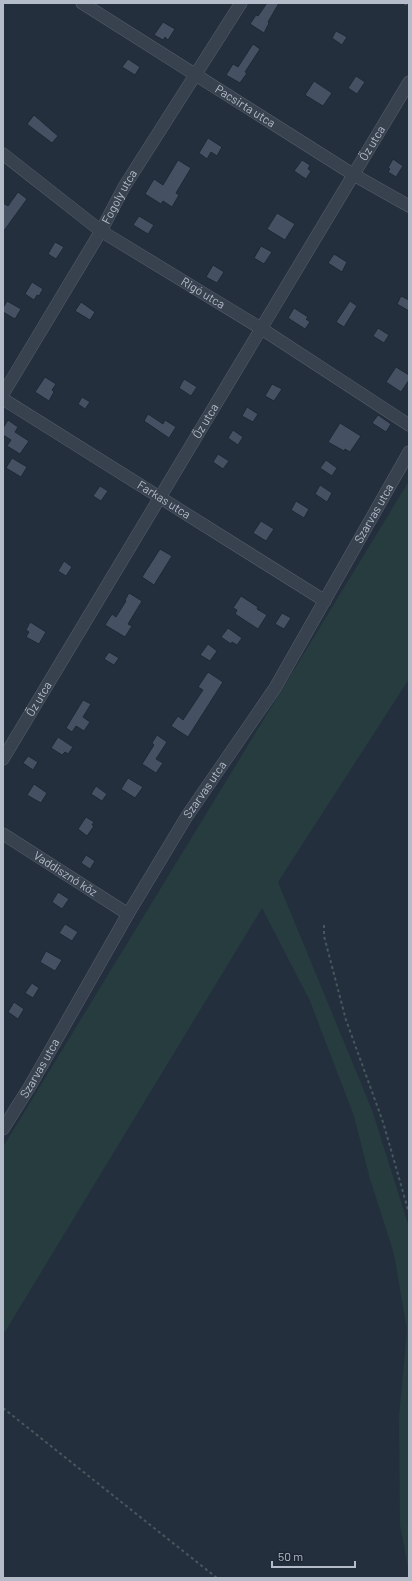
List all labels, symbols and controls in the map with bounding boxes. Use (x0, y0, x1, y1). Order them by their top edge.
street label: Pacsirta utca (213, 81, 278, 130)
street label: Őz utca (356, 123, 387, 163)
street label: Fogoly utca (98, 167, 139, 226)
street label: Rigó utca (179, 274, 228, 311)
street label: Őz utca (189, 401, 221, 441)
street label: Farkas utca (135, 477, 194, 521)
street label: Szarvas utca (351, 481, 396, 545)
street label: Őz utca (22, 678, 54, 718)
street label: Szarvas utca (180, 758, 229, 820)
street label: Vaddisznó köz (31, 848, 100, 899)
street label: Szarvas utca (16, 1036, 62, 1100)
scale bar (272, 1543, 355, 1569)
text: 50 m (278, 1549, 303, 1563)

